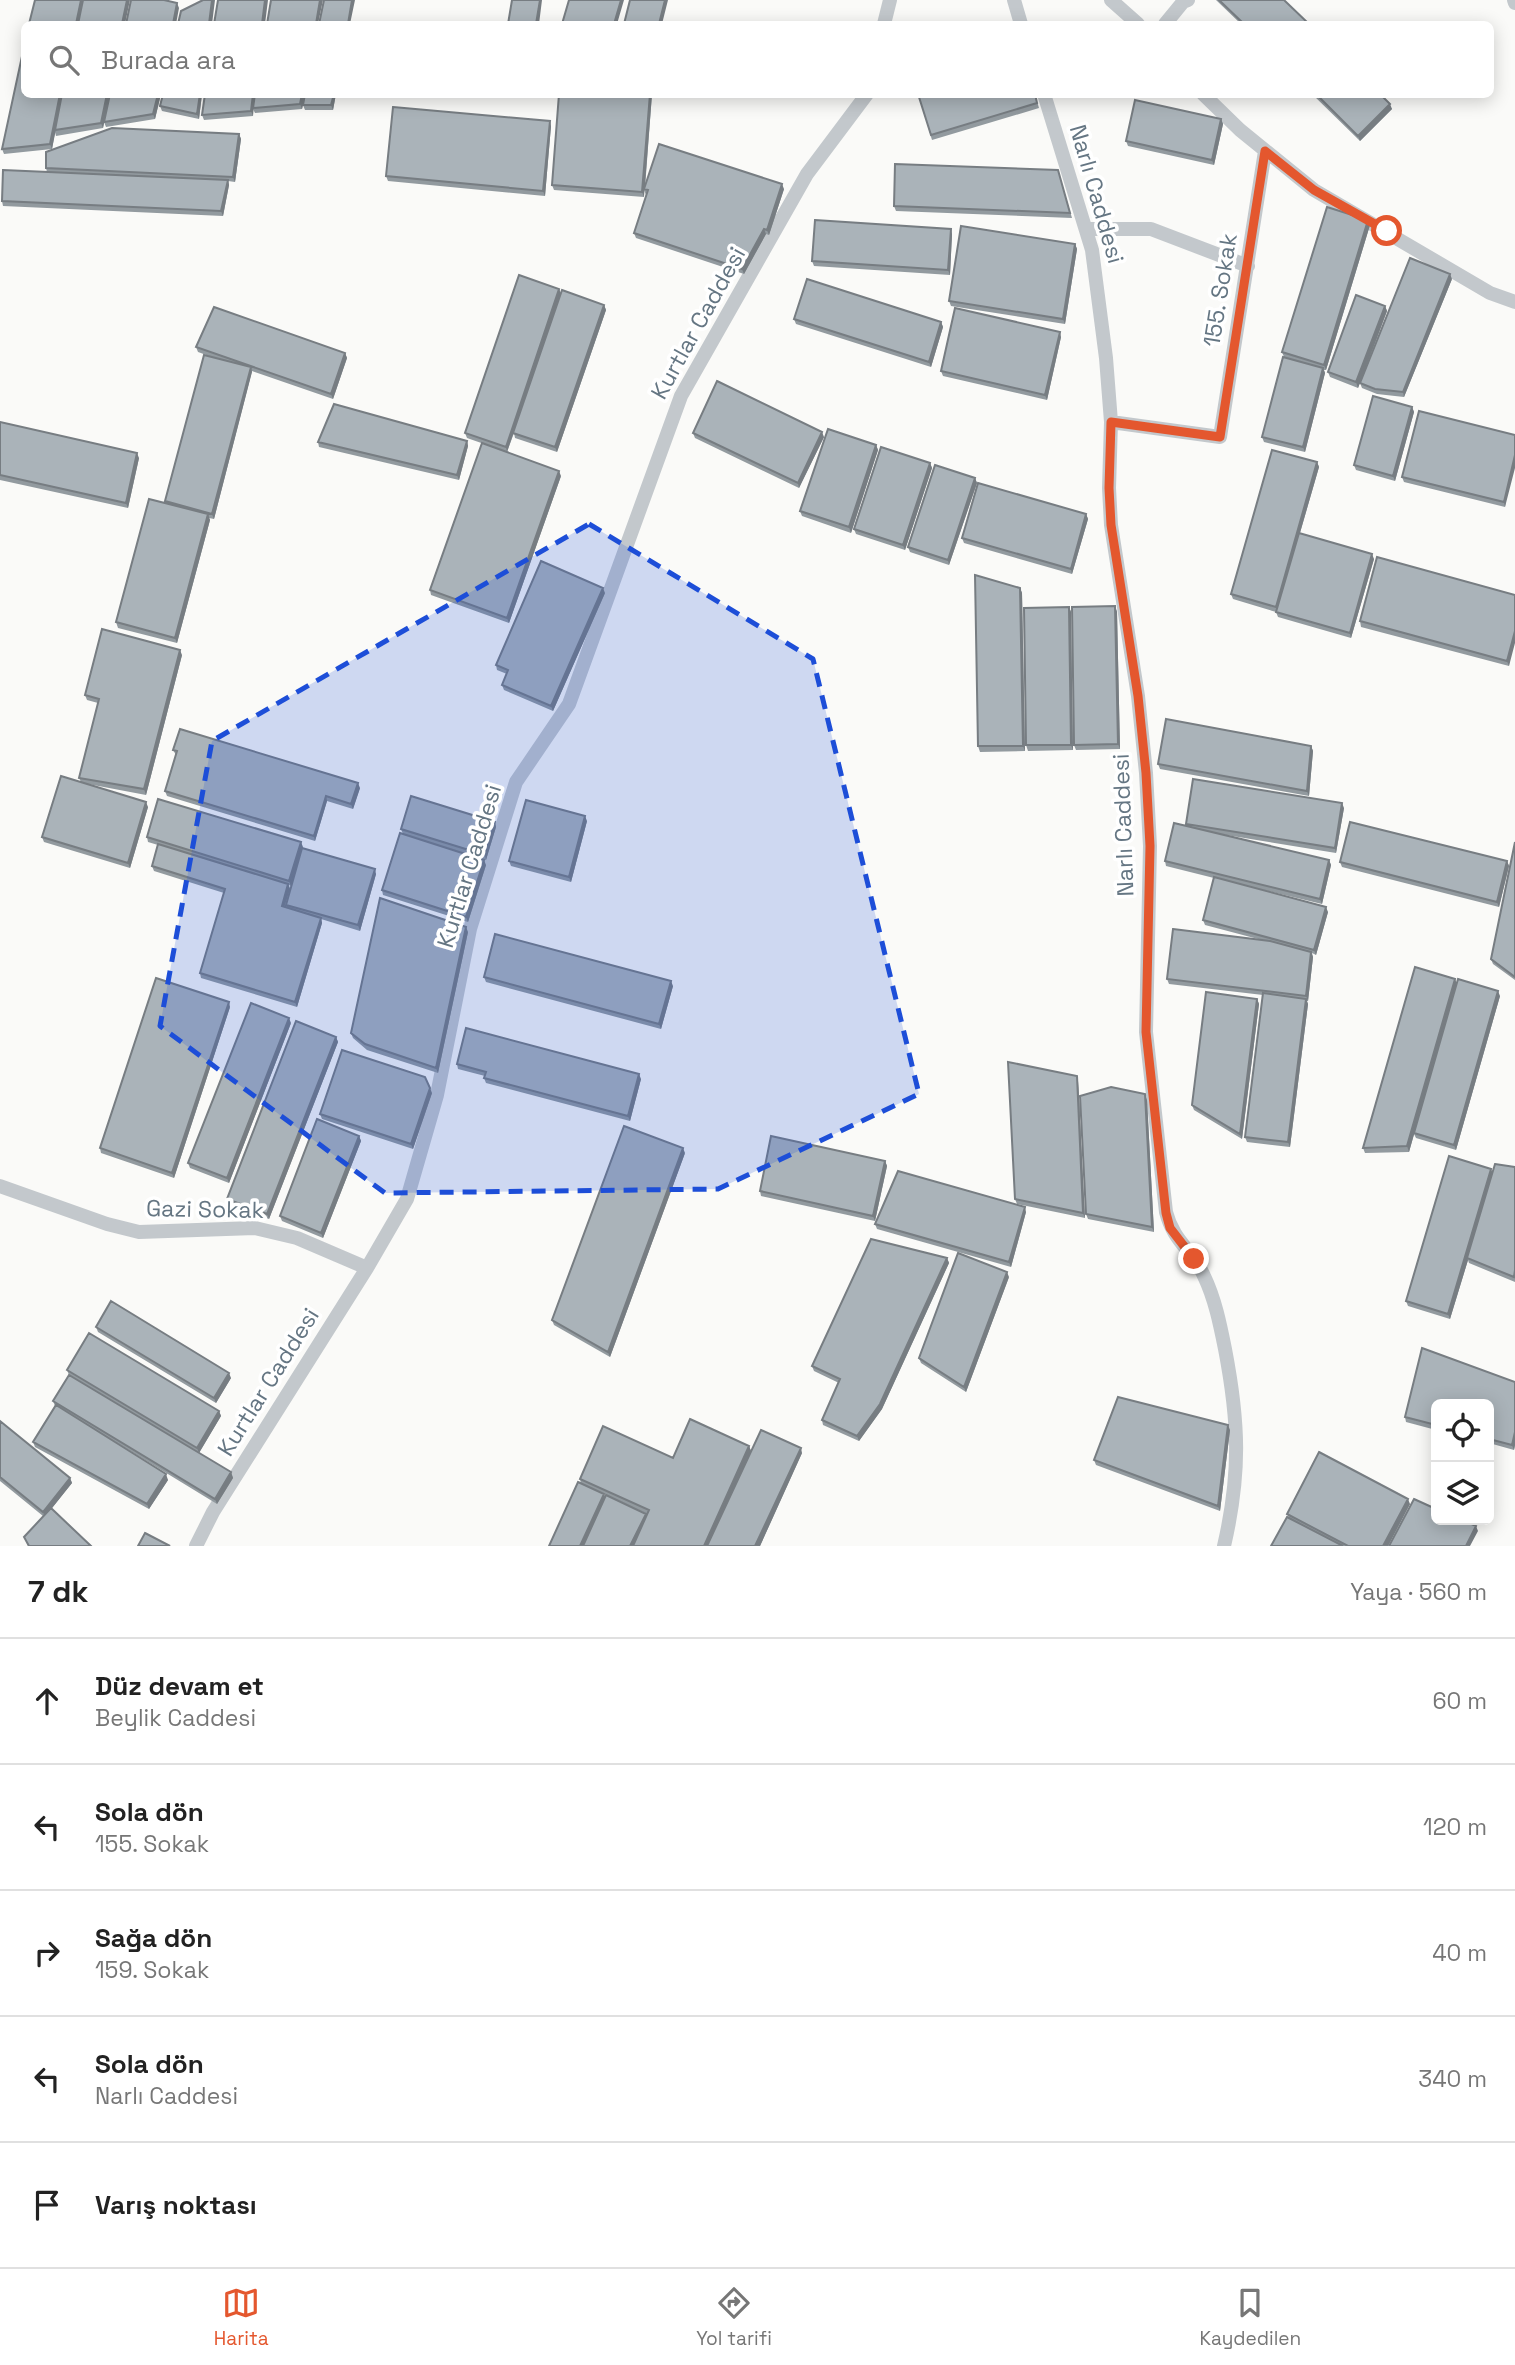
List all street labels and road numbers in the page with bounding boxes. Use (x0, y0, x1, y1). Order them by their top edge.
street label: Narlı Caddesi (1063, 121, 1131, 267)
street label: 155. Sokak (1196, 231, 1244, 349)
street label: Kurtlar Caddesi (644, 242, 752, 404)
street label: Narlı Caddesi (1106, 753, 1140, 897)
street label: Kurtlar Caddesi (430, 781, 508, 951)
street label: Gazi Sokak (146, 1193, 264, 1225)
street label: Kurtlar Caddesi (210, 1302, 326, 1462)

